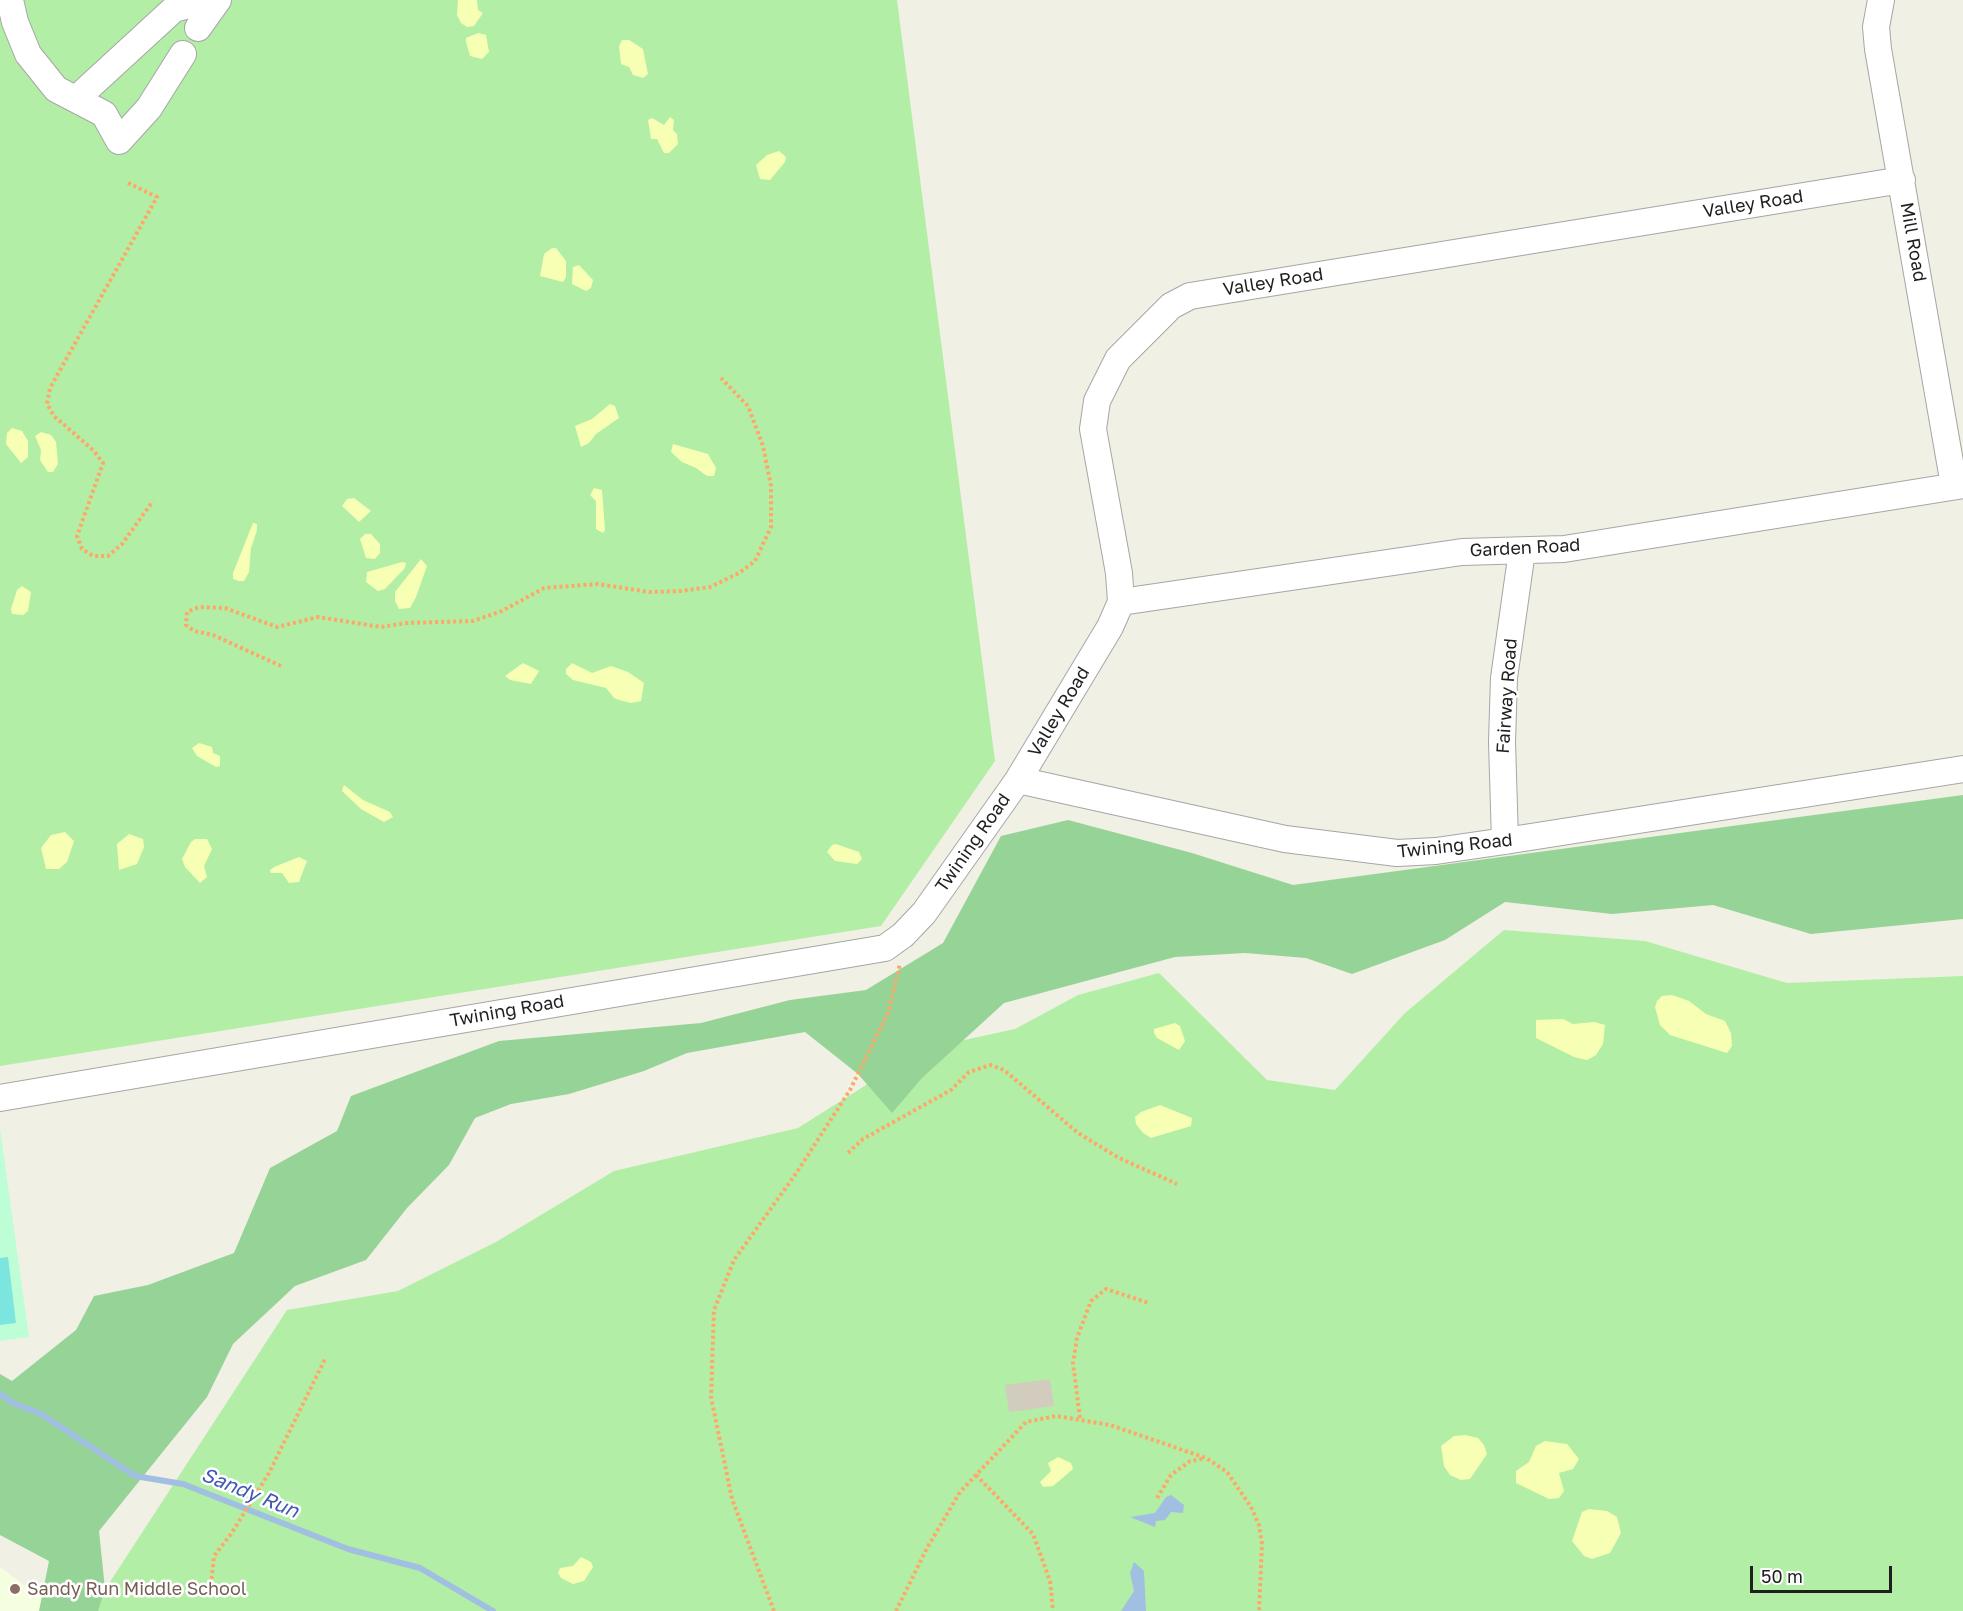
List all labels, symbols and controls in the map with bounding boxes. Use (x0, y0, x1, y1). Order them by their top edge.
street label: Valley Road (1701, 185, 1805, 223)
street label: Mill Road (1895, 201, 1931, 283)
street label: Valley Road (1221, 263, 1325, 301)
street label: Garden Road (1469, 534, 1581, 562)
street label: Fairway Road (1492, 638, 1522, 754)
street label: Valley Road (1024, 663, 1094, 761)
street label: Twining Road (931, 789, 1015, 897)
street label: Twining Road (1396, 829, 1514, 863)
street label: Twining Road (448, 990, 566, 1032)
water label: Sandy Run (198, 1463, 302, 1523)
scale bar (1753, 1554, 1896, 1592)
text: 50 m (1761, 1565, 1803, 1587)
place label: Sandy Run Middle School (27, 1578, 246, 1600)
marker: Sandy Run Middle School (8, 1582, 22, 1596)

